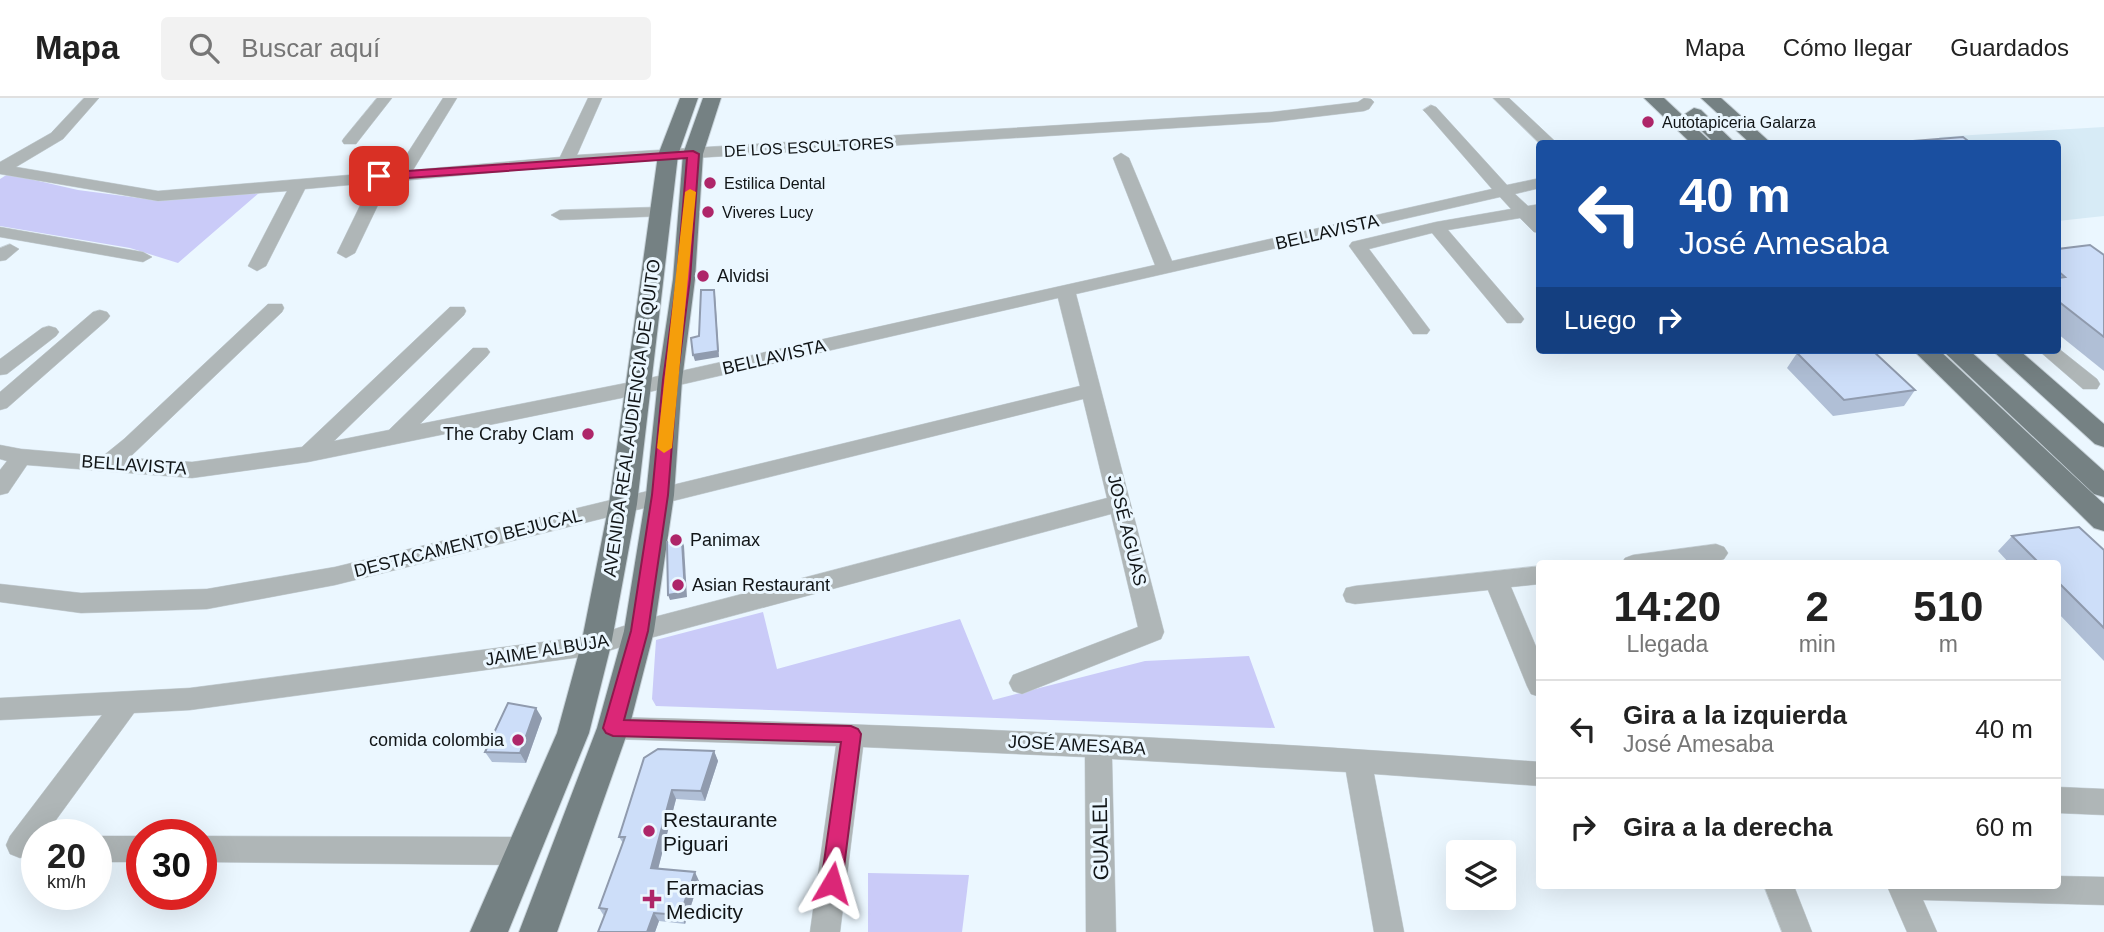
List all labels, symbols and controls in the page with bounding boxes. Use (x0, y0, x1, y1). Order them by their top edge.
search box (161, 17, 651, 80)
text: Mapa (35, 29, 119, 66)
icon: search (185, 29, 223, 67)
text: Buscar aquí (241, 33, 380, 63)
text: Mapa (1685, 34, 1745, 61)
text: Cómo llegar (1783, 34, 1912, 61)
text: Guardados (1950, 34, 2069, 61)
marker: Autotapiceria Galarza (1640, 114, 1656, 130)
place label: Autotapiceria Galarza (1662, 114, 1816, 131)
street label: DE LOS ESCULTORES (724, 134, 894, 160)
pin (349, 146, 409, 206)
icon: arrive (360, 157, 398, 195)
icon: left (1564, 168, 1655, 259)
text: 40 m (1679, 168, 1791, 222)
marker: Estilica Dental (702, 175, 718, 191)
place label: Estilica Dental (724, 175, 825, 192)
marker: Viveres Lucy (700, 204, 716, 220)
place label: Viveres Lucy (722, 204, 813, 221)
street label: BELLAVISTA (1273, 210, 1381, 254)
text: José Amesaba (1679, 225, 1889, 261)
street label: AVENIDA REAL AUDIENCIA DE QUITO (600, 258, 664, 578)
place label: Alvidsi (717, 266, 769, 286)
marker: Alvidsi (695, 268, 711, 284)
icon: right (1650, 301, 1688, 339)
text: Luego (1564, 305, 1636, 335)
street label: BELLAVISTA (720, 335, 828, 379)
place label: The Craby Clam (443, 424, 574, 444)
marker: The Craby Clam (580, 426, 596, 442)
street label: BELLAVISTA (81, 451, 187, 479)
street label: JOSÉ AGUAS (1104, 472, 1150, 588)
street label: DESTACAMENTO BEJUCAL (352, 505, 584, 581)
place label: Panimax (690, 530, 760, 550)
marker: Panimax (668, 532, 684, 548)
place label: Asian Restaurant (692, 575, 830, 595)
marker: Asian Restaurant (670, 577, 686, 593)
text: 14:20 (1614, 583, 1721, 630)
text: 2 (1805, 583, 1829, 630)
text: 510 (1913, 583, 1983, 630)
street label: JAIME ALBUJA (484, 630, 610, 670)
text: Llegada (1626, 631, 1708, 657)
text: min (1799, 631, 1836, 657)
text: m (1939, 631, 1958, 657)
text: Gira a la izquierda (1623, 700, 1847, 730)
icon: left (1564, 710, 1602, 748)
text: 40 m (1975, 714, 2033, 744)
place label: comida colombia (369, 730, 505, 750)
street label: JOSÉ AMESABA (1008, 731, 1146, 759)
text: José Amesaba (1623, 731, 1774, 757)
marker: comida colombia (510, 732, 526, 748)
street label: GUALEL (1088, 797, 1112, 881)
place label: Restaurante Piguari (663, 808, 777, 855)
icon: right (1564, 808, 1602, 846)
text: Gira a la derecha (1623, 812, 1833, 842)
text: 60 m (1975, 812, 2033, 842)
speed limit sign: 30 (126, 819, 217, 910)
marker: Restaurante Piguari (641, 823, 657, 839)
text: 20 (47, 836, 86, 875)
map controls (1446, 840, 1516, 910)
button: layers (1446, 840, 1516, 910)
position arrow (795, 846, 869, 920)
text: km/h (47, 872, 86, 892)
place label: Farmacias Medicity (666, 876, 764, 923)
marker: Farmacias Medicity (644, 891, 660, 907)

